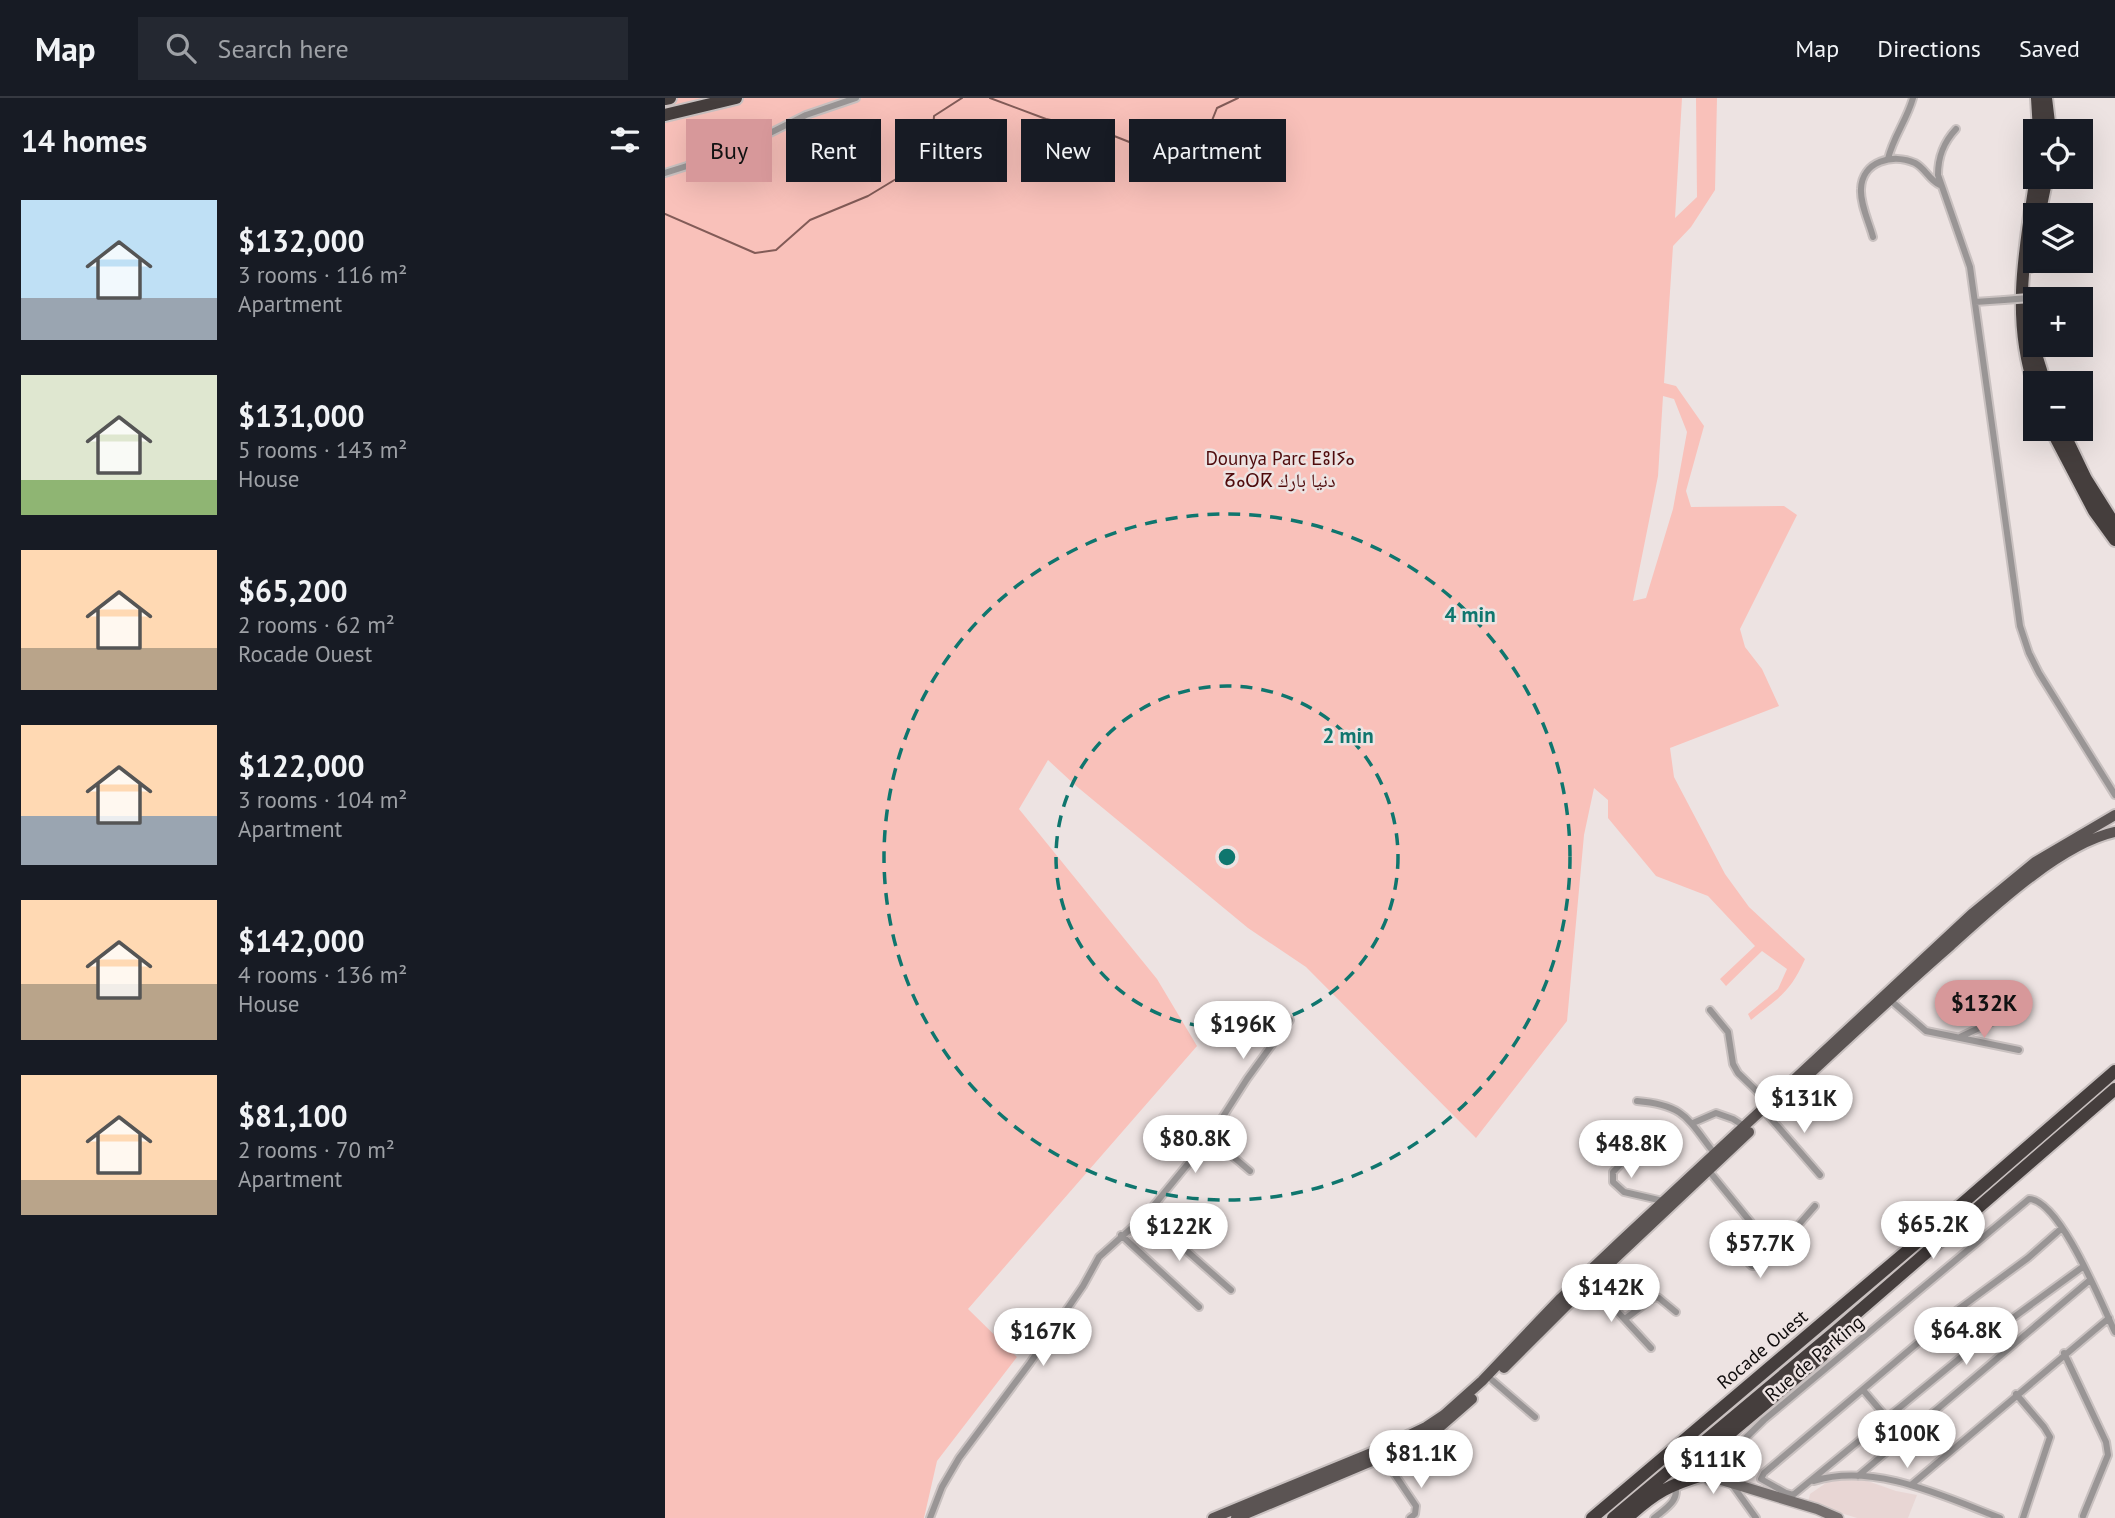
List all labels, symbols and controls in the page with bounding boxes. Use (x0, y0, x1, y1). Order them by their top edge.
search box (138, 17, 628, 80)
text: Map (35, 27, 96, 70)
icon: search (162, 29, 200, 67)
text: Search here (218, 32, 349, 65)
text: Map (1795, 33, 1839, 64)
text: Directions (1877, 33, 1981, 64)
text: Saved (2019, 33, 2080, 64)
chip: Buy (686, 119, 772, 182)
chip: Rent (786, 119, 881, 182)
chip: Filters (895, 119, 1007, 182)
chip: New (1021, 119, 1115, 182)
chip: Apartment (1129, 119, 1286, 182)
map controls (2023, 119, 2093, 441)
button: locate (2023, 119, 2093, 189)
text: 14 homes (21, 121, 147, 160)
icon: filters (606, 121, 644, 159)
button: layers (2023, 203, 2093, 273)
text: $132,000 (238, 221, 365, 260)
icon: home (77, 228, 161, 312)
text: 3 rooms · 116 m² (238, 260, 407, 289)
button: + (2023, 287, 2093, 357)
text: Apartment (238, 289, 342, 318)
button: − (2023, 371, 2093, 441)
text: $131,000 (238, 396, 365, 435)
icon: home (77, 403, 161, 487)
text: 5 rooms · 143 m² (238, 435, 407, 464)
park label: Dounya Parc ⴹⵓⵏⵢⴰ ⵒⴰⵔⴽ دنيا بارك (1205, 446, 1355, 492)
text: House (238, 464, 300, 493)
text: $65,200 (238, 571, 348, 610)
icon: home (77, 578, 161, 662)
text: 4 min (1444, 601, 1496, 628)
text: 2 rooms · 62 m² (238, 610, 395, 639)
text: Rocade Ouest (238, 639, 372, 668)
text: 2 min (1322, 722, 1374, 749)
text: $122,000 (238, 746, 365, 785)
icon: home (77, 753, 161, 837)
text: 3 rooms · 104 m² (238, 785, 407, 814)
text: Apartment (238, 814, 342, 843)
centre of rings (1215, 845, 1239, 869)
text: $142,000 (238, 921, 365, 960)
icon: home (77, 928, 161, 1012)
text: 4 rooms · 136 m² (238, 960, 407, 989)
pin: $132K (1935, 981, 2033, 1040)
text: $132K (1951, 988, 2017, 1017)
text: House (238, 989, 300, 1018)
pin: $196K (1194, 1002, 1292, 1061)
text: $196K (1210, 1009, 1276, 1038)
pin: $131K (1755, 1076, 1853, 1135)
text: $131K (1771, 1083, 1837, 1112)
text: $81,100 (238, 1096, 348, 1135)
icon: home (77, 1103, 161, 1187)
pin: $80.8K (1138, 1116, 1252, 1175)
pin: $48.8K (1574, 1121, 1688, 1180)
text: $80.8K (1159, 1123, 1231, 1152)
text: $48.8K (1595, 1128, 1667, 1157)
text: 2 rooms · 70 m² (238, 1135, 395, 1164)
text: Apartment (238, 1164, 342, 1193)
pin: $65.2K (1876, 1202, 1990, 1261)
pin: $122K (1130, 1204, 1228, 1263)
text: $65.2K (1897, 1209, 1969, 1238)
text: $122K (1146, 1211, 1212, 1240)
pin: $57.7K (1703, 1220, 1817, 1280)
text: $57.7K (1725, 1228, 1795, 1257)
pin: $142K (1562, 1264, 1660, 1324)
text: $142K (1578, 1272, 1644, 1301)
street label: Rocade Ouest (1712, 1304, 1813, 1394)
pin: $167K (994, 1308, 1092, 1368)
pin: $64.8K (1909, 1308, 2023, 1367)
street label: Rue de Parking (1760, 1310, 1868, 1406)
text: $64.8K (1930, 1315, 2002, 1344)
text: $167K (1010, 1316, 1076, 1345)
pin: $100K (1858, 1410, 1956, 1470)
text: $100K (1874, 1418, 1940, 1447)
pin: $81.1K (1364, 1430, 1478, 1490)
pin: $111K (1664, 1436, 1762, 1496)
text: $81.1K (1385, 1438, 1457, 1467)
text: $111K (1680, 1444, 1746, 1473)

